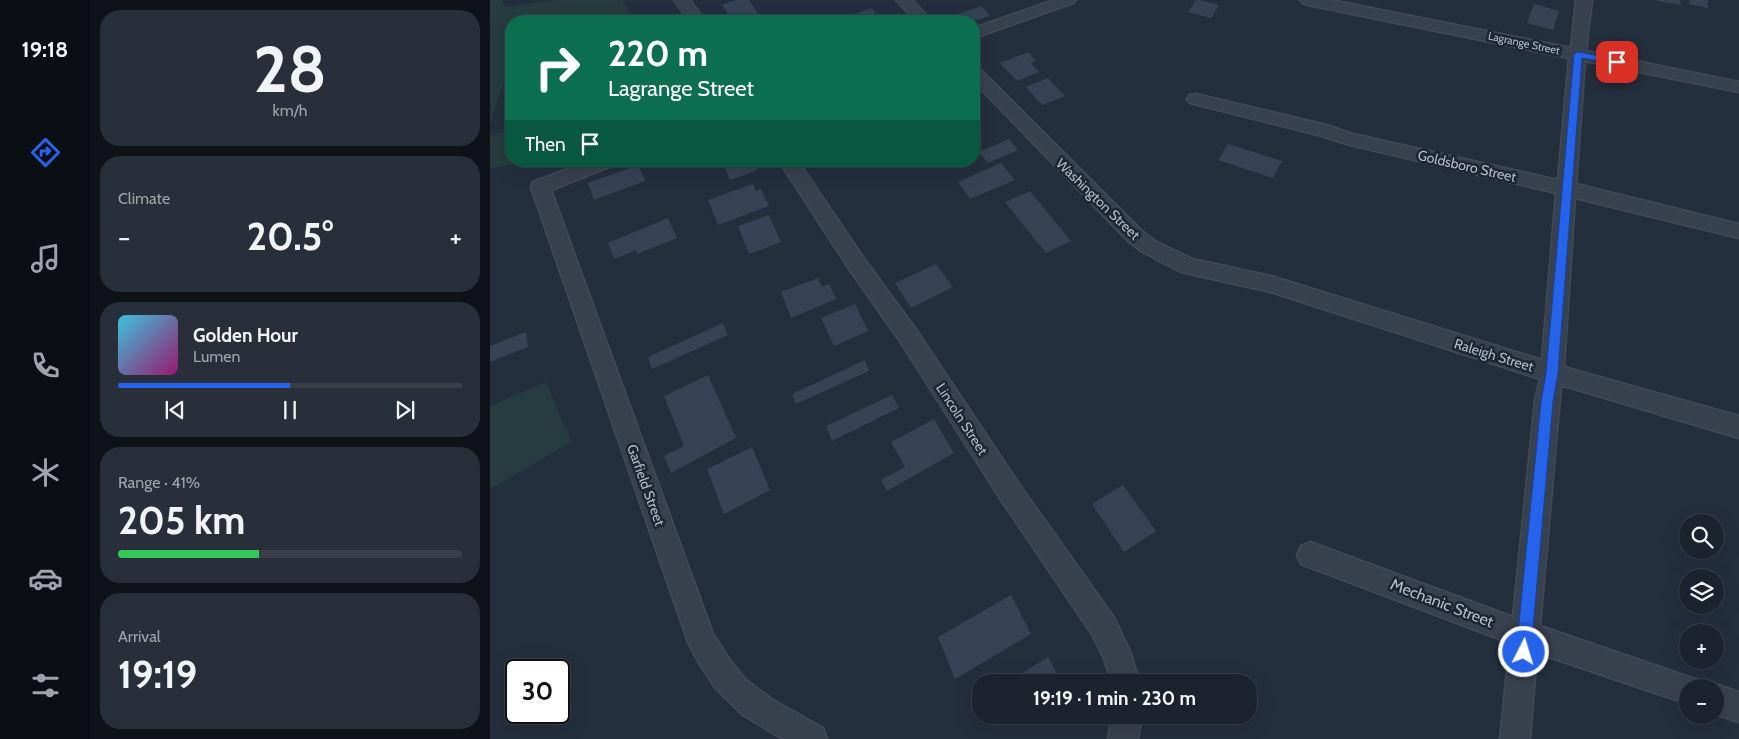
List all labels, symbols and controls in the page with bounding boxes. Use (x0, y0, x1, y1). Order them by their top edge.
text: 28 (253, 29, 327, 108)
street label: Lagrange Street (1487, 29, 1561, 57)
text: 220 m (608, 32, 708, 75)
icon: right (525, 35, 590, 100)
text: 19:18 (22, 36, 68, 63)
pin (1596, 41, 1638, 83)
icon: arrive (1603, 48, 1631, 76)
text: Lagrange Street (608, 75, 754, 102)
text: km/h (272, 101, 308, 120)
icon: arrive (576, 130, 604, 158)
text: Then (525, 133, 566, 156)
icon: directions (28, 135, 63, 170)
street label: Goldsboro Street (1416, 146, 1518, 186)
street label: Washington Street (1052, 154, 1144, 244)
text: Climate (118, 189, 170, 208)
text: 20.5° (247, 213, 333, 260)
text: − (118, 220, 130, 254)
text: + (450, 220, 462, 254)
icon: music (28, 241, 63, 276)
text: Golden Hour (193, 324, 298, 347)
street label: Raleigh Street (1452, 334, 1536, 376)
text: Lumen (193, 347, 240, 366)
icon: phone (28, 348, 63, 383)
street label: Lincoln Street (932, 380, 992, 459)
icon: previous (161, 396, 189, 424)
icon: pause (276, 396, 304, 424)
icon: next (391, 396, 419, 424)
street label: Garfield Street (623, 442, 669, 528)
icon: climate (28, 455, 63, 490)
text: Range · 41% (118, 473, 200, 492)
text: 205 km (118, 497, 245, 544)
map controls (1679, 514, 1724, 724)
button: search (1679, 514, 1724, 559)
icon: car (28, 561, 63, 596)
button: layers (1679, 569, 1724, 614)
street label: Mechanic Street (1388, 575, 1497, 632)
button: + (1679, 624, 1724, 669)
position arrow (1497, 625, 1549, 677)
text: Arrival (118, 627, 161, 646)
text: 19:19 (118, 651, 197, 698)
speed limit sign: 30 (505, 659, 570, 724)
icon: filters (28, 668, 63, 703)
button: − (1679, 679, 1724, 724)
text: 19:19 · 1 min · 230 m (1033, 687, 1196, 710)

